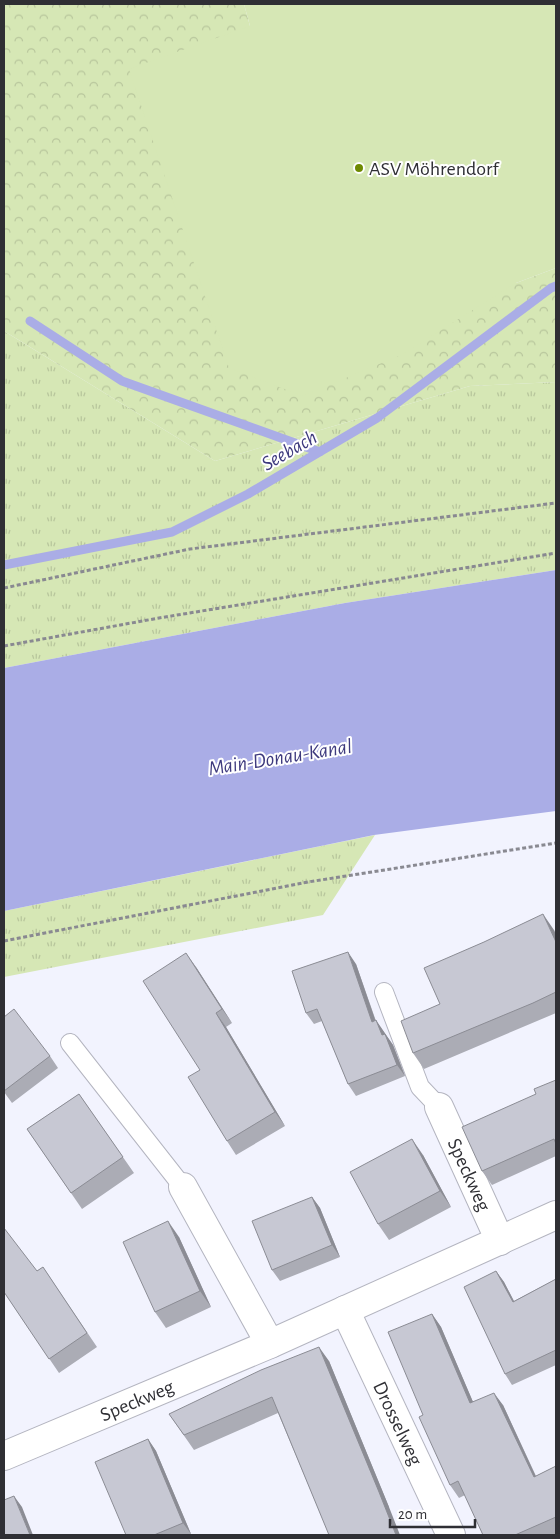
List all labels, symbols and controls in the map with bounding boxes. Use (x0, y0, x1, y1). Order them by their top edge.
place label: ASV Möhrendorf (369, 159, 499, 179)
marker: ASV Möhrendorf (353, 162, 365, 174)
water label: Seebach (258, 426, 321, 475)
water label: Main-Donau-Kanal (207, 736, 353, 779)
street label: Speckweg (444, 1135, 494, 1214)
street label: Speckweg (97, 1377, 177, 1425)
street label: Drosselweg (369, 1378, 426, 1469)
scale bar (390, 1496, 475, 1528)
text: 20 m (398, 1507, 427, 1522)

